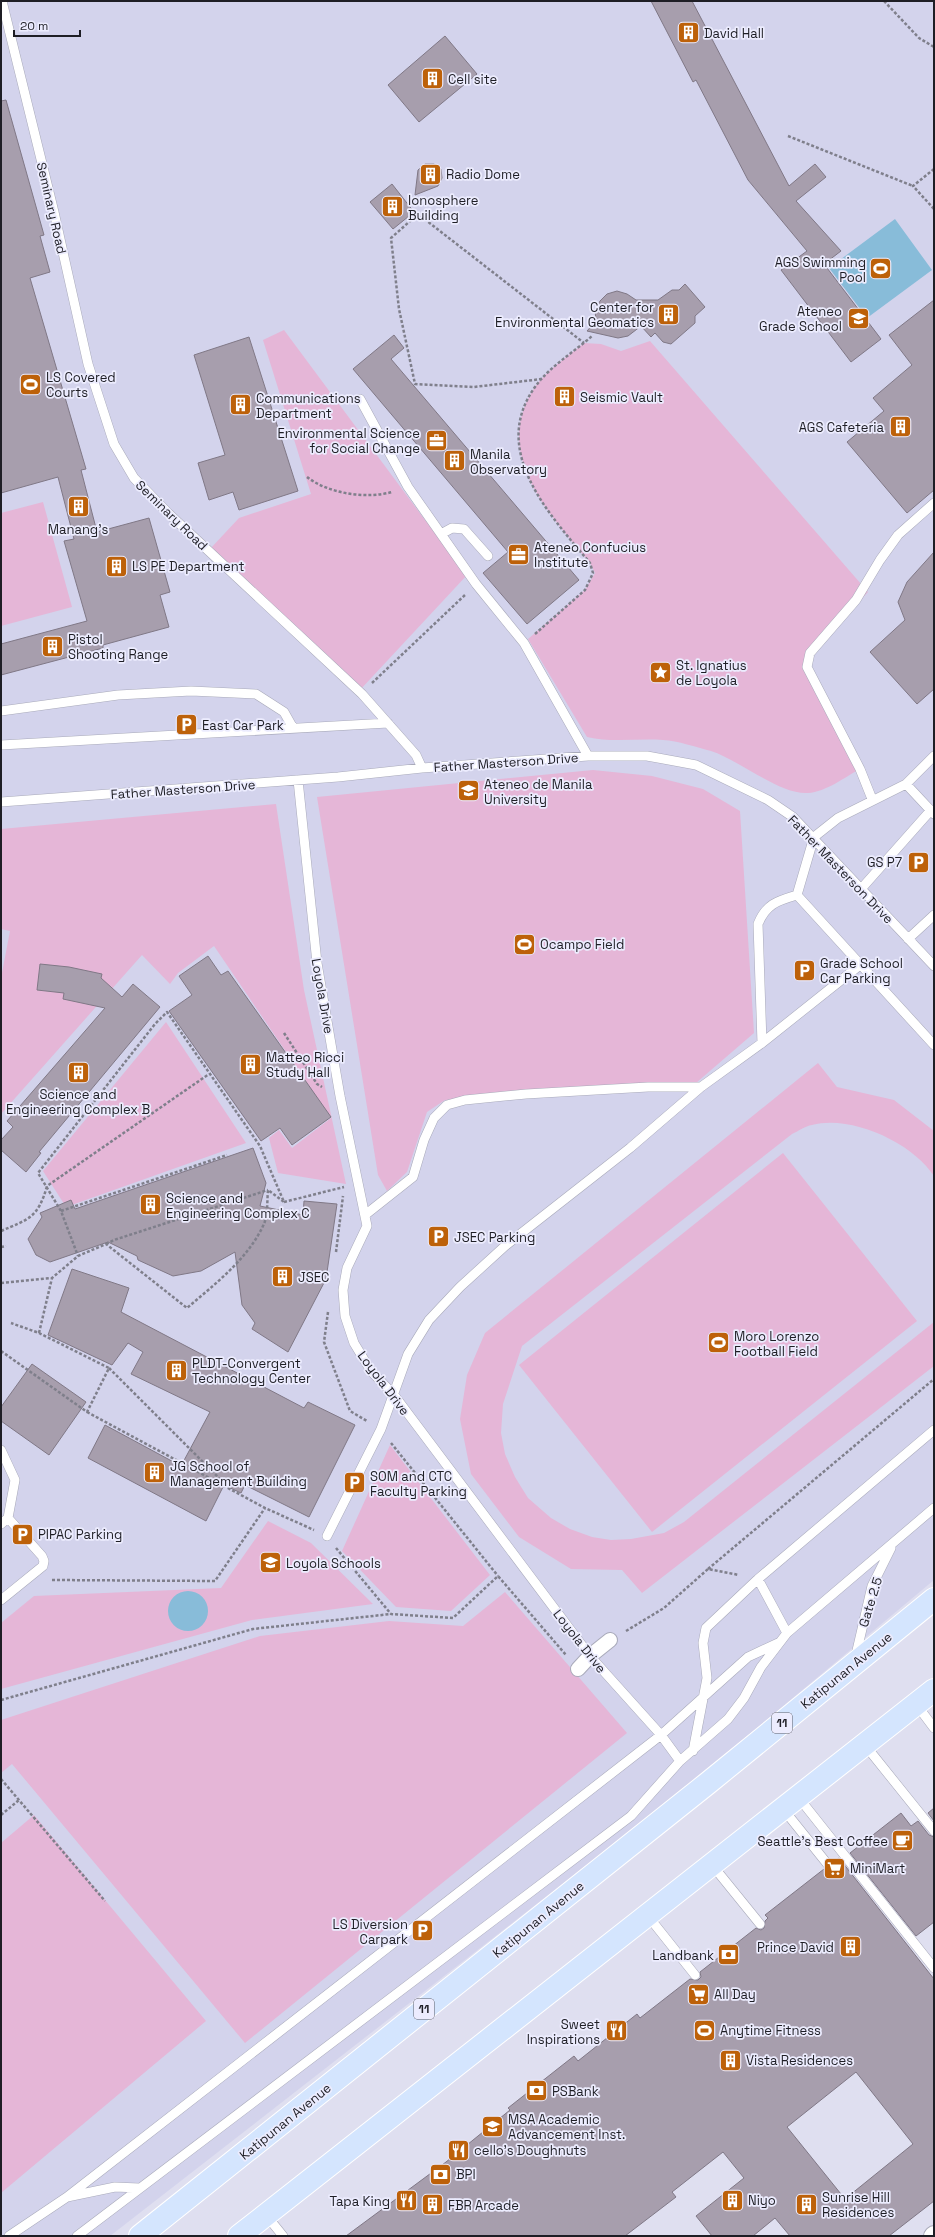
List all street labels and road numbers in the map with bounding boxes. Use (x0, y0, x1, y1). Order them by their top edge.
street label: Seminary Road (33, 161, 70, 256)
street label: Seminary Road (132, 477, 211, 554)
street label: Father Masterson Drive (433, 749, 579, 776)
street label: Father Masterson Drive (110, 776, 256, 803)
street label: Father Masterson Drive (784, 811, 897, 927)
street label: Loyola Drive (308, 957, 337, 1035)
street label: Loyola Drive (354, 1348, 413, 1419)
street label: Gate 2.5 (855, 1575, 886, 1629)
street label: Loyola Drive (549, 1606, 610, 1677)
street label: Katipunan Avenue (797, 1628, 896, 1713)
road number: 11 (772, 1713, 792, 1733)
street label: Katipunan Avenue (489, 1877, 588, 1962)
road number: 11 (414, 1999, 434, 2019)
street label: Katipunan Avenue (236, 2079, 335, 2164)

